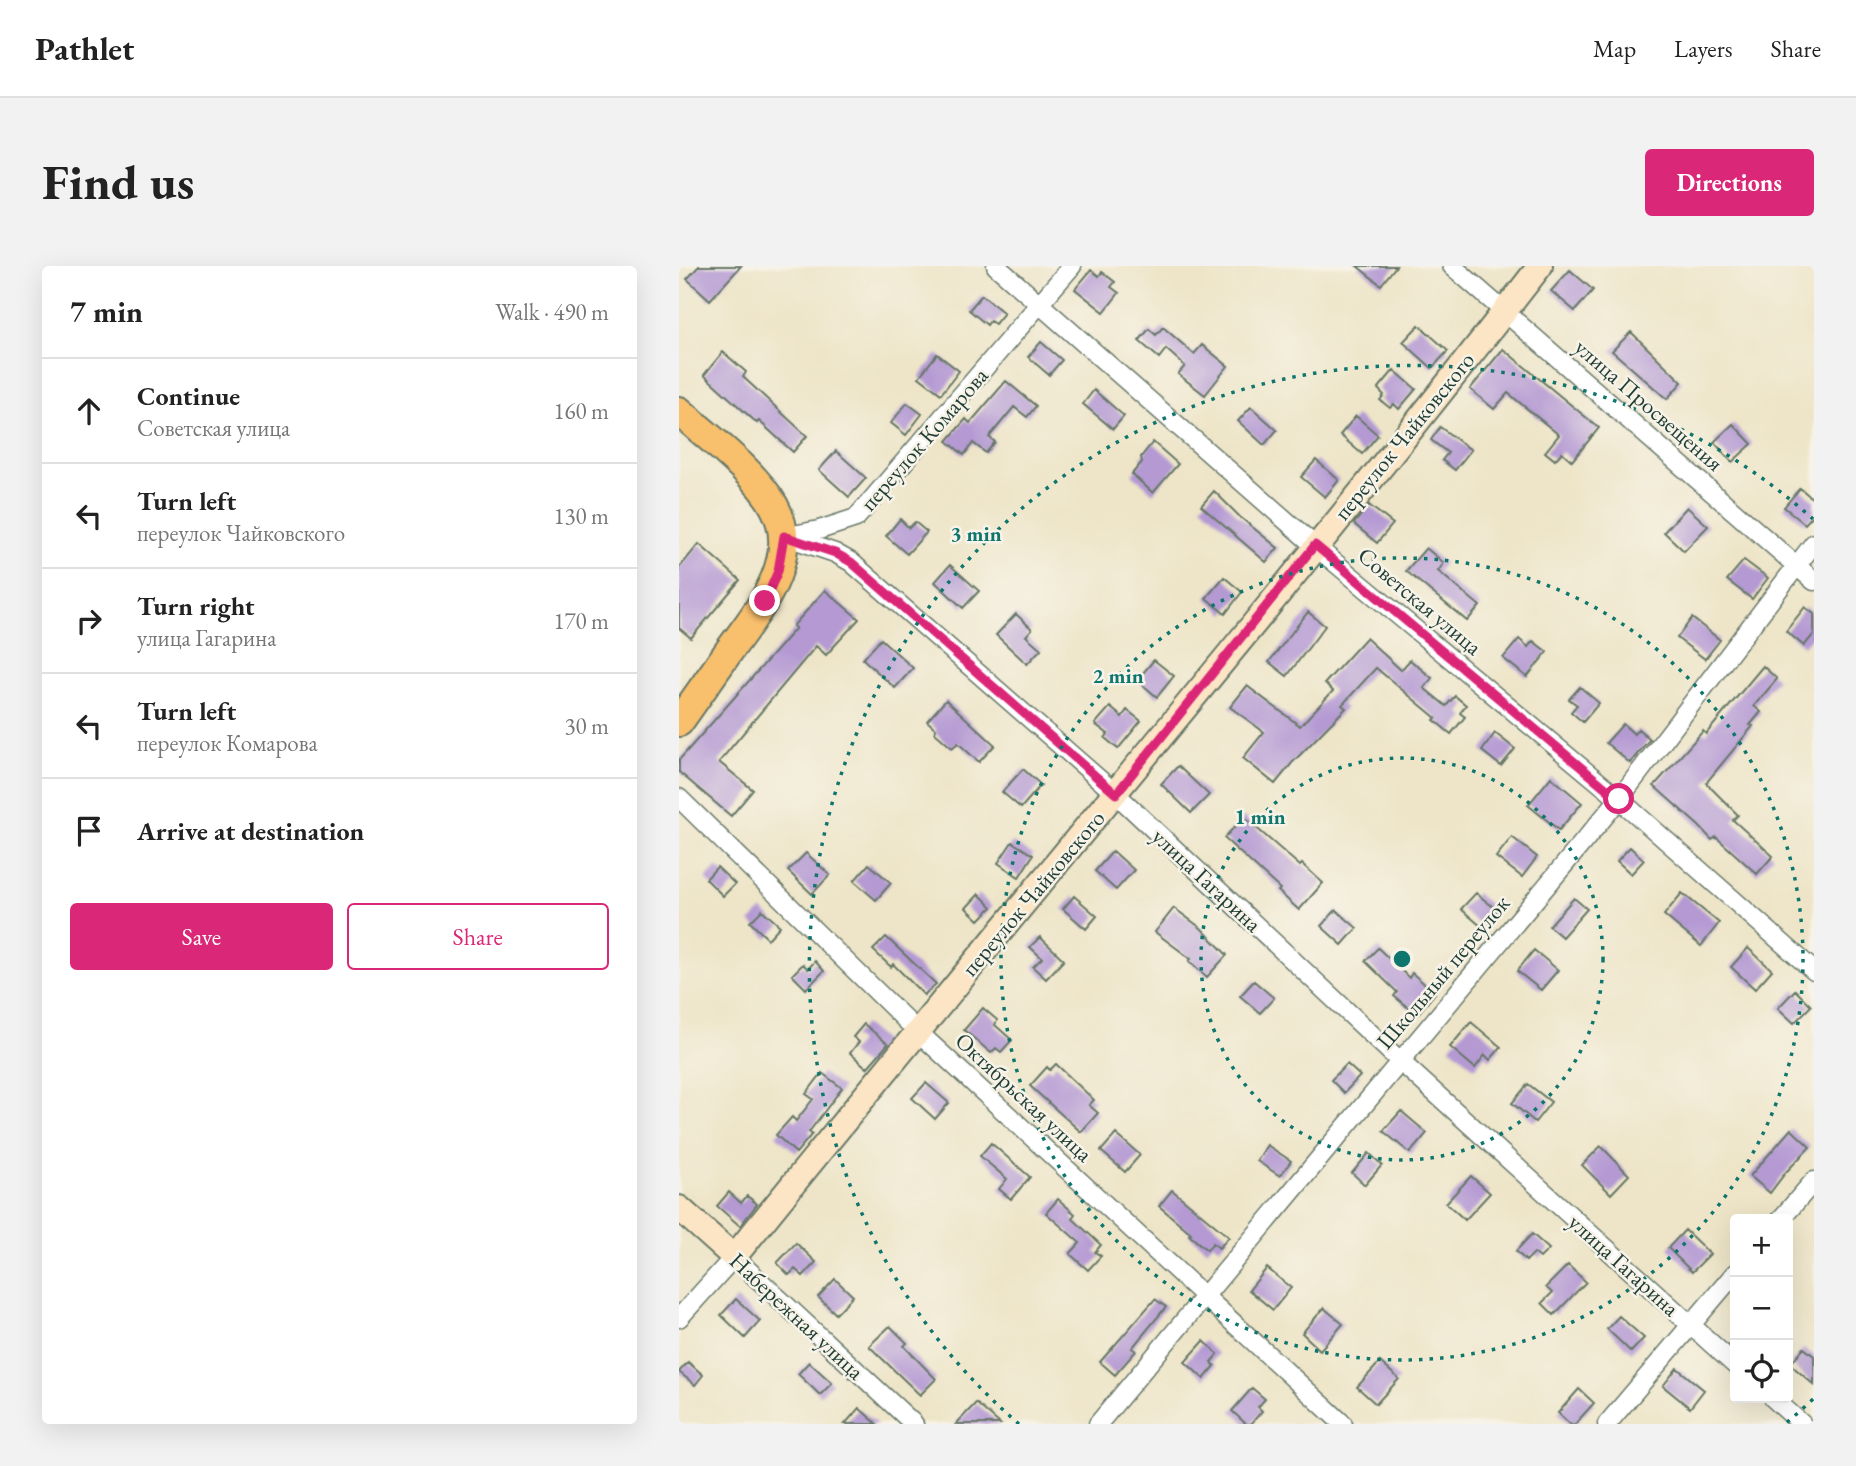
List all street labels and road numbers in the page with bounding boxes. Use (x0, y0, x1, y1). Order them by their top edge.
street label: улица Просвещения (1568, 332, 1730, 478)
street label: переулок Чайковского (1327, 346, 1481, 526)
street label: переулок Комарова (853, 360, 995, 517)
street label: Советская улица (1352, 540, 1489, 662)
street label: переулок Чайковского (955, 804, 1111, 982)
street label: улица Гагарина (1146, 821, 1269, 939)
street label: Школьный переулок (1370, 889, 1516, 1055)
street label: Октябрьская улица (949, 1026, 1100, 1169)
street label: улица Гагарина (1562, 1207, 1686, 1323)
street label: Набережная улица (723, 1246, 871, 1387)

